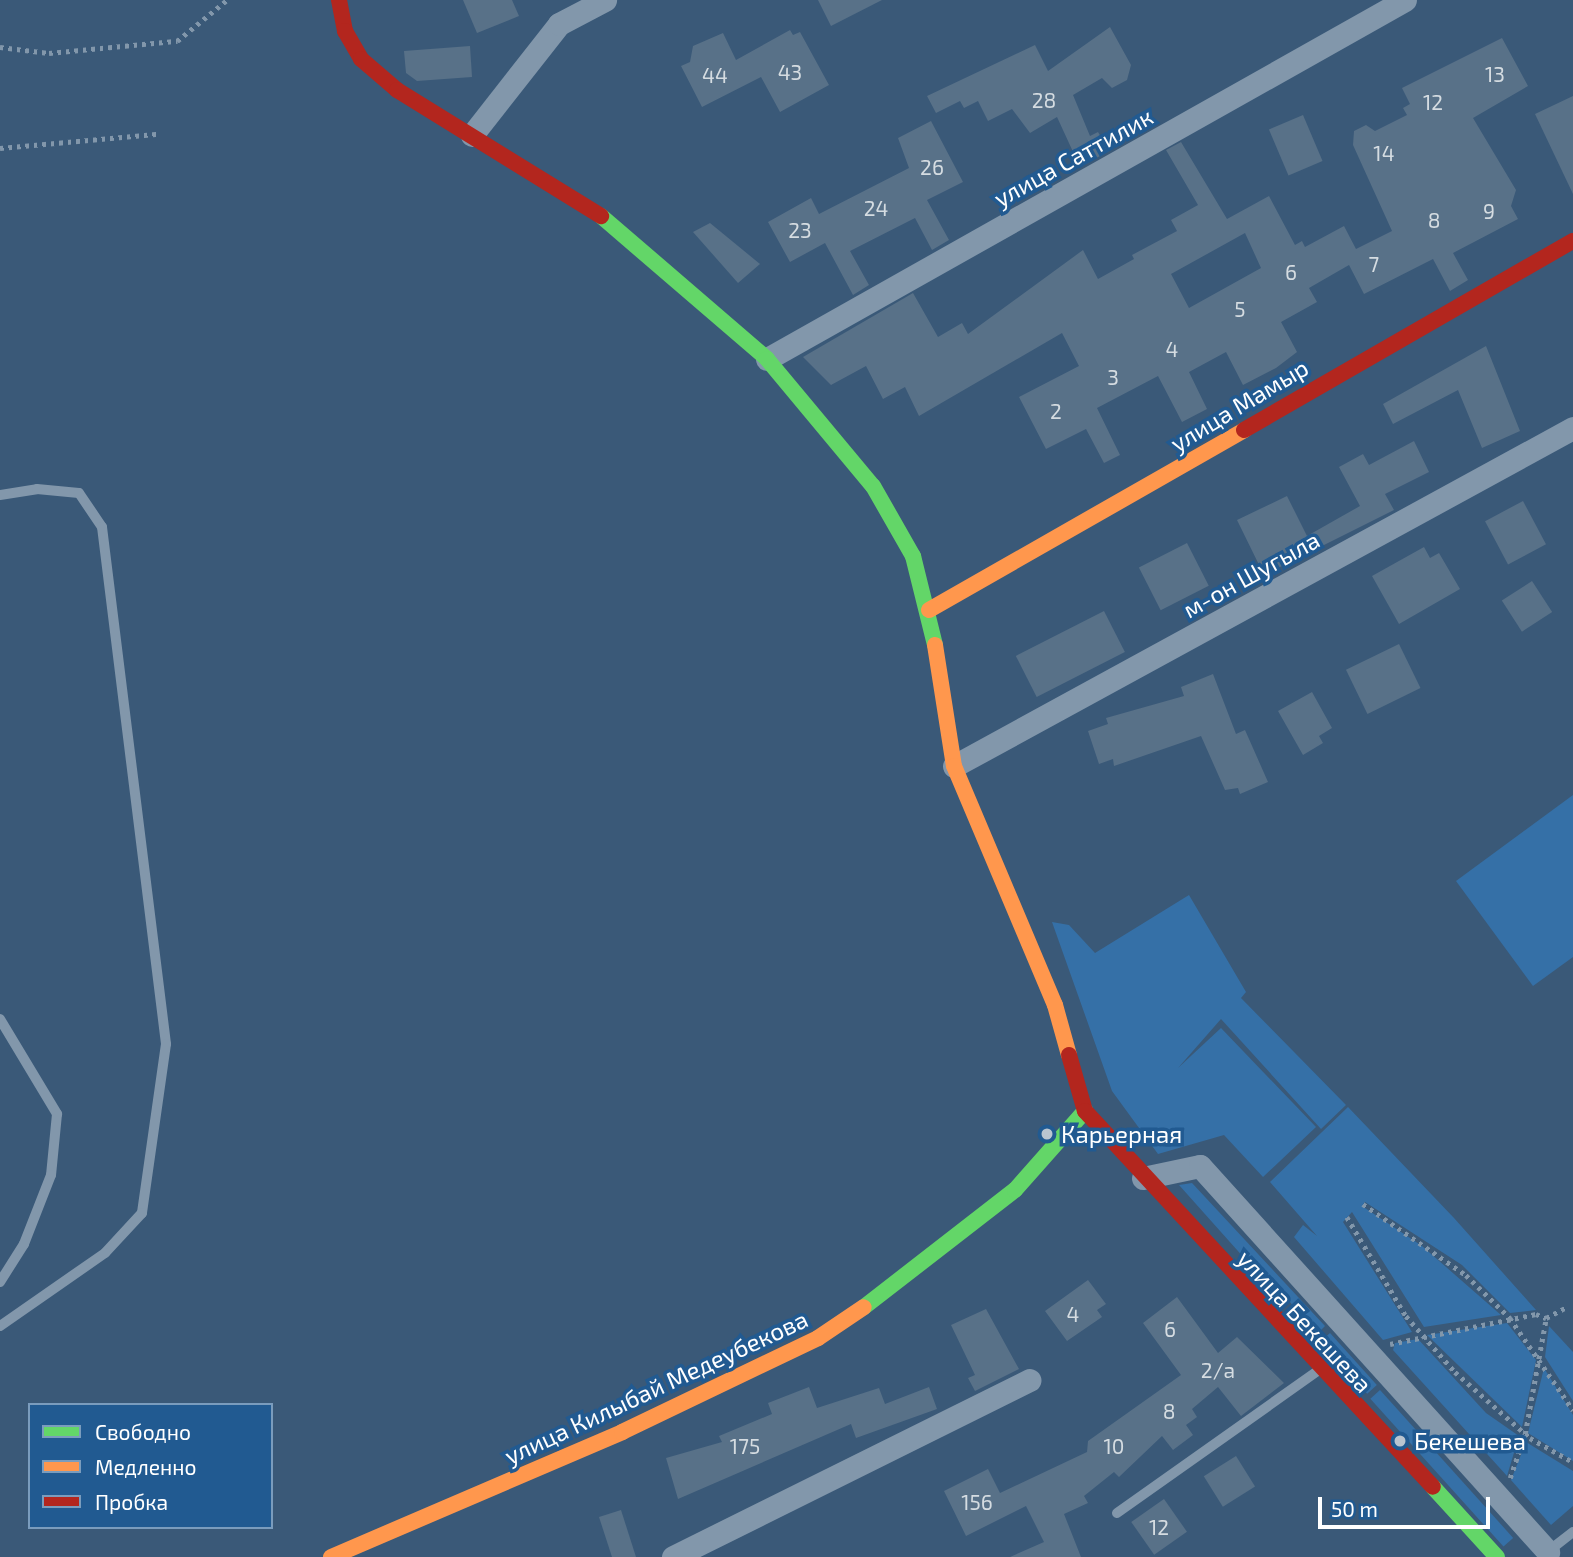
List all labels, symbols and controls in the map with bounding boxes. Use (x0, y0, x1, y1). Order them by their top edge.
house number: 43 (778, 59, 802, 85)
house number: 13 (1485, 61, 1505, 87)
house number: 44 (702, 62, 728, 88)
house number: 28 (1032, 87, 1056, 113)
house number: 12 (1423, 89, 1443, 115)
street label: улица Саттилик (988, 101, 1158, 213)
house number: 14 (1373, 140, 1395, 166)
house number: 26 (920, 154, 944, 180)
house number: 24 (864, 195, 888, 221)
house number: 9 (1483, 198, 1495, 224)
house number: 8 (1428, 207, 1440, 233)
house number: 23 (788, 217, 812, 243)
house number: 7 (1369, 251, 1379, 277)
house number: 6 (1285, 259, 1297, 285)
house number: 5 (1234, 296, 1246, 322)
house number: 4 (1166, 336, 1178, 362)
street label: улица Мамыр (1165, 353, 1313, 457)
house number: 3 (1107, 364, 1119, 390)
house number: 2 (1050, 398, 1062, 424)
street label: м-он Шугыла (1178, 525, 1324, 623)
place label: Карьерная (1061, 1120, 1182, 1148)
marker: Карьерная (1039, 1126, 1055, 1142)
street label: улица Бекешева (1232, 1244, 1378, 1398)
house number: 4 (1067, 1301, 1079, 1327)
street label: улица Килыбай Медеубекова (500, 1304, 812, 1470)
house number: 6 (1164, 1316, 1176, 1342)
house number: 2/а (1201, 1357, 1235, 1383)
house number: 8 (1163, 1398, 1175, 1424)
legend (28, 1403, 273, 1529)
text: Свободно (95, 1419, 191, 1444)
place label: Бекешева (1414, 1427, 1526, 1455)
house number: 175 (730, 1433, 760, 1459)
house number: 10 (1103, 1433, 1125, 1459)
marker: Бекешева (1392, 1433, 1408, 1449)
text: Медленно (95, 1454, 197, 1479)
scale bar (1321, 1484, 1492, 1528)
text: Пробка (95, 1489, 168, 1514)
house number: 156 (961, 1489, 993, 1515)
text: 50 m (1331, 1496, 1378, 1521)
house number: 12 (1149, 1514, 1169, 1540)

